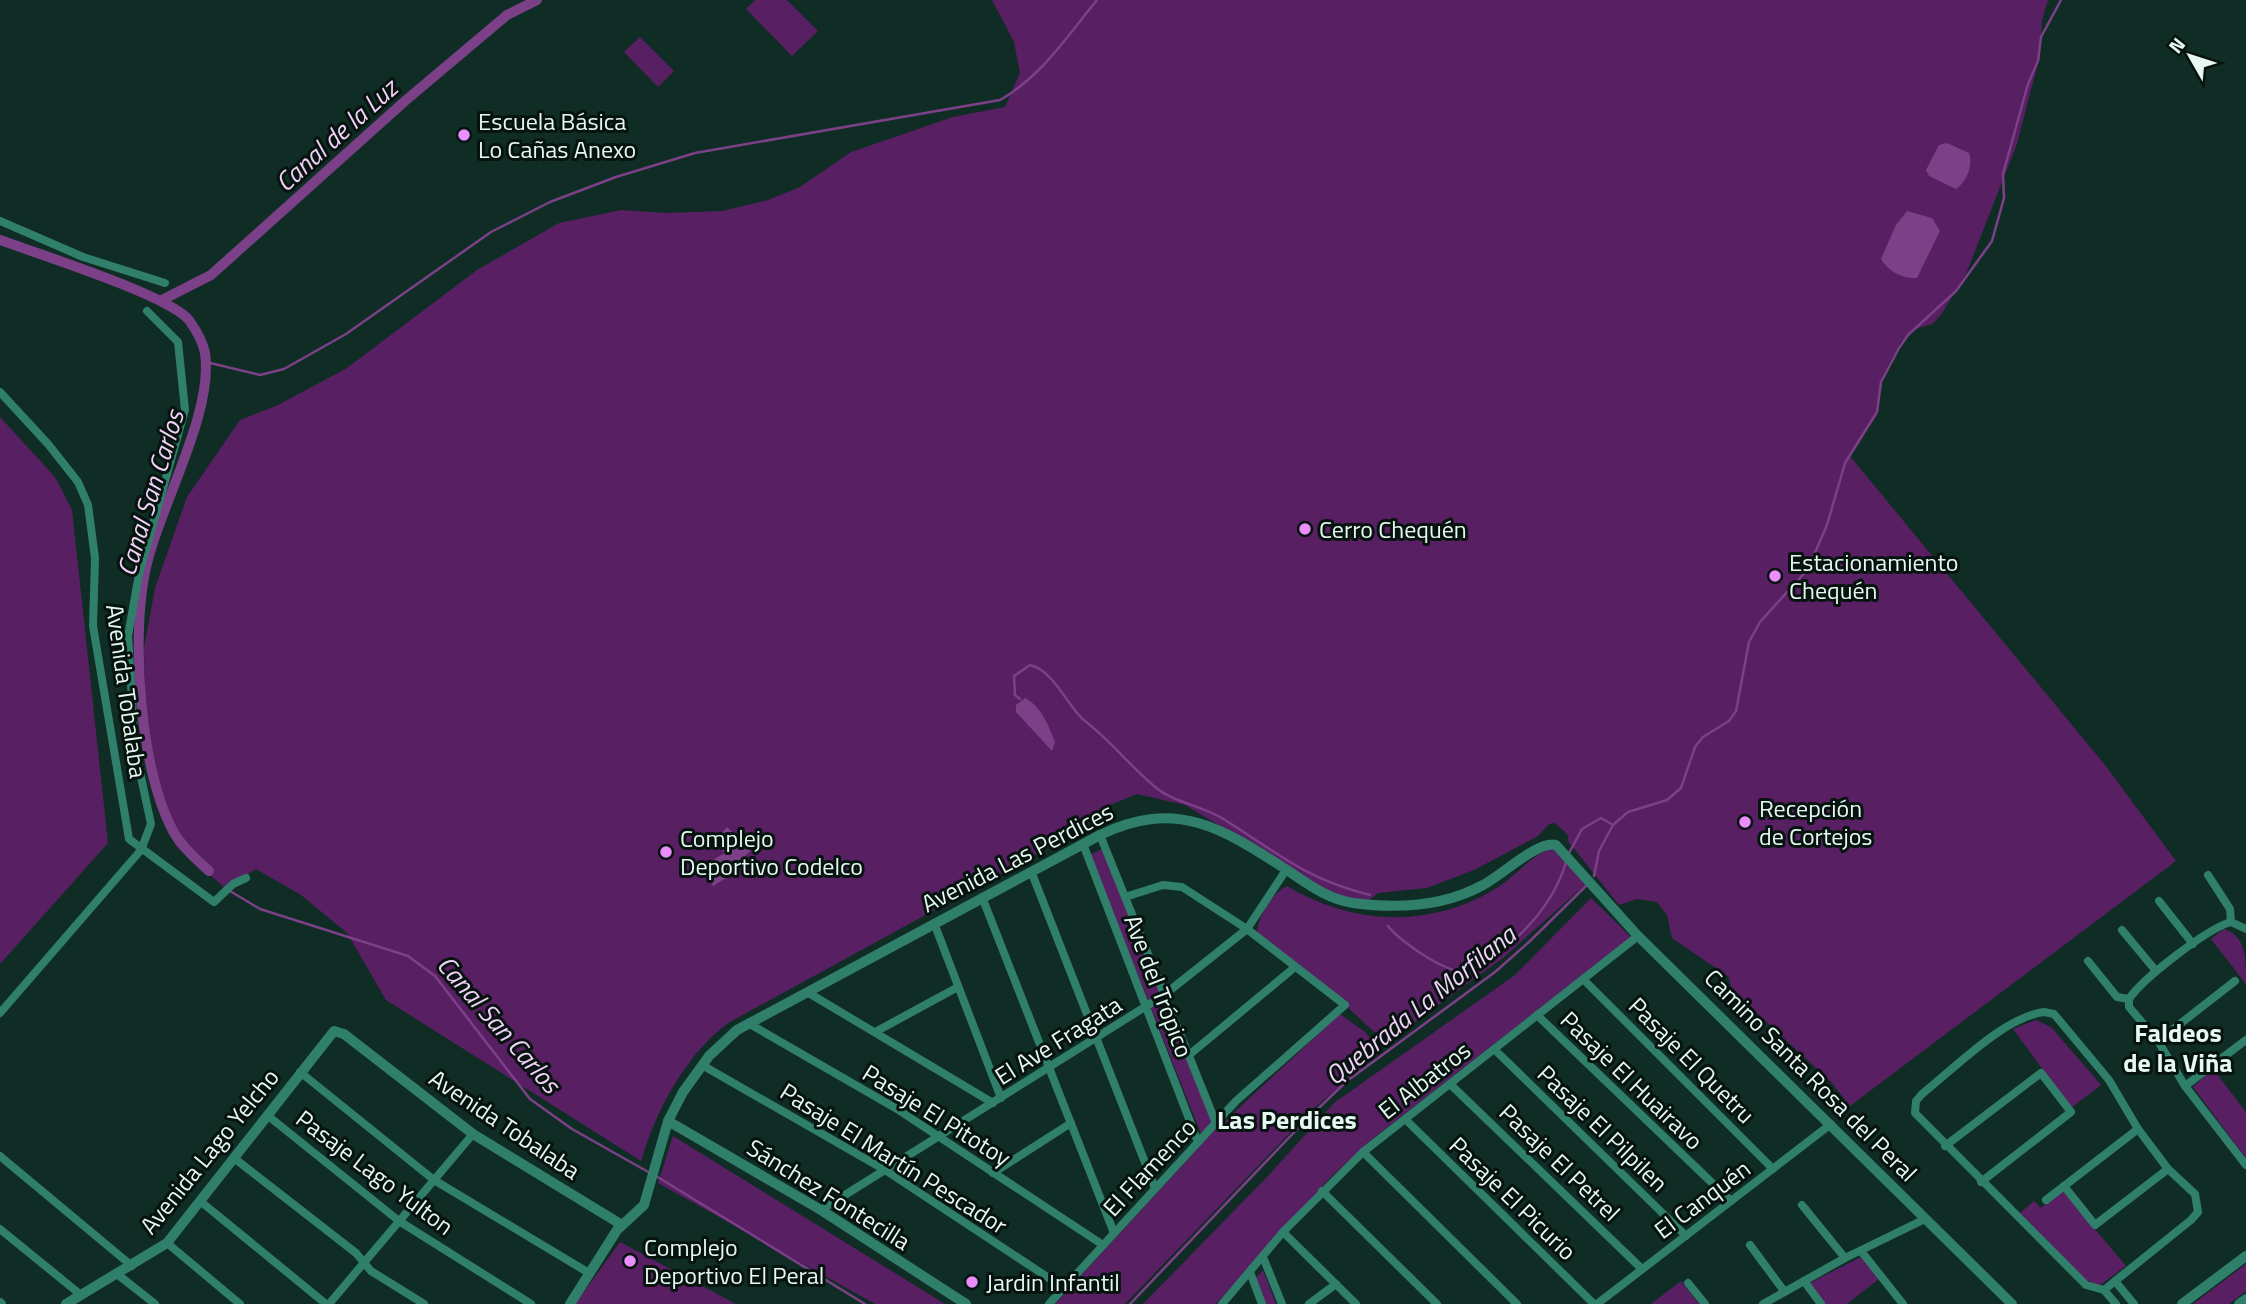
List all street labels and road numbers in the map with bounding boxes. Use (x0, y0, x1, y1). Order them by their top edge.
street label: Avenida Tobalaba (97, 602, 157, 780)
street label: Avenida Las Perdices (915, 793, 1119, 921)
street label: Ave del Trópico (1115, 909, 1203, 1063)
street label: Camino Santa Rosa del Peral (1696, 960, 1926, 1190)
street label: El Ave Fragata (987, 987, 1129, 1093)
street label: Pasaje El Quetru (1621, 989, 1763, 1131)
street label: Pasaje El Huairavo (1552, 1002, 1712, 1158)
street label: El Albatros (1370, 1032, 1478, 1128)
street label: Pasaje El Pitotoy (856, 1055, 1019, 1175)
street label: Pasaje El Pilpilen (1530, 1056, 1676, 1200)
street label: Avenida Lago Yelcho (131, 1060, 287, 1242)
street label: Avenida Tobalaba (422, 1060, 588, 1188)
street label: Pasaje El Martín Pescador (773, 1073, 1015, 1243)
street label: Pasaje El Petrel (1491, 1095, 1629, 1229)
street label: Pasaje Lago Yulton (288, 1101, 462, 1243)
street label: El Flamenco (1094, 1110, 1204, 1224)
street label: Pasaje El Picurio (1441, 1128, 1585, 1268)
street label: Sánchez Fontecilla (740, 1129, 918, 1259)
street label: El Canquén (1646, 1151, 1758, 1247)

